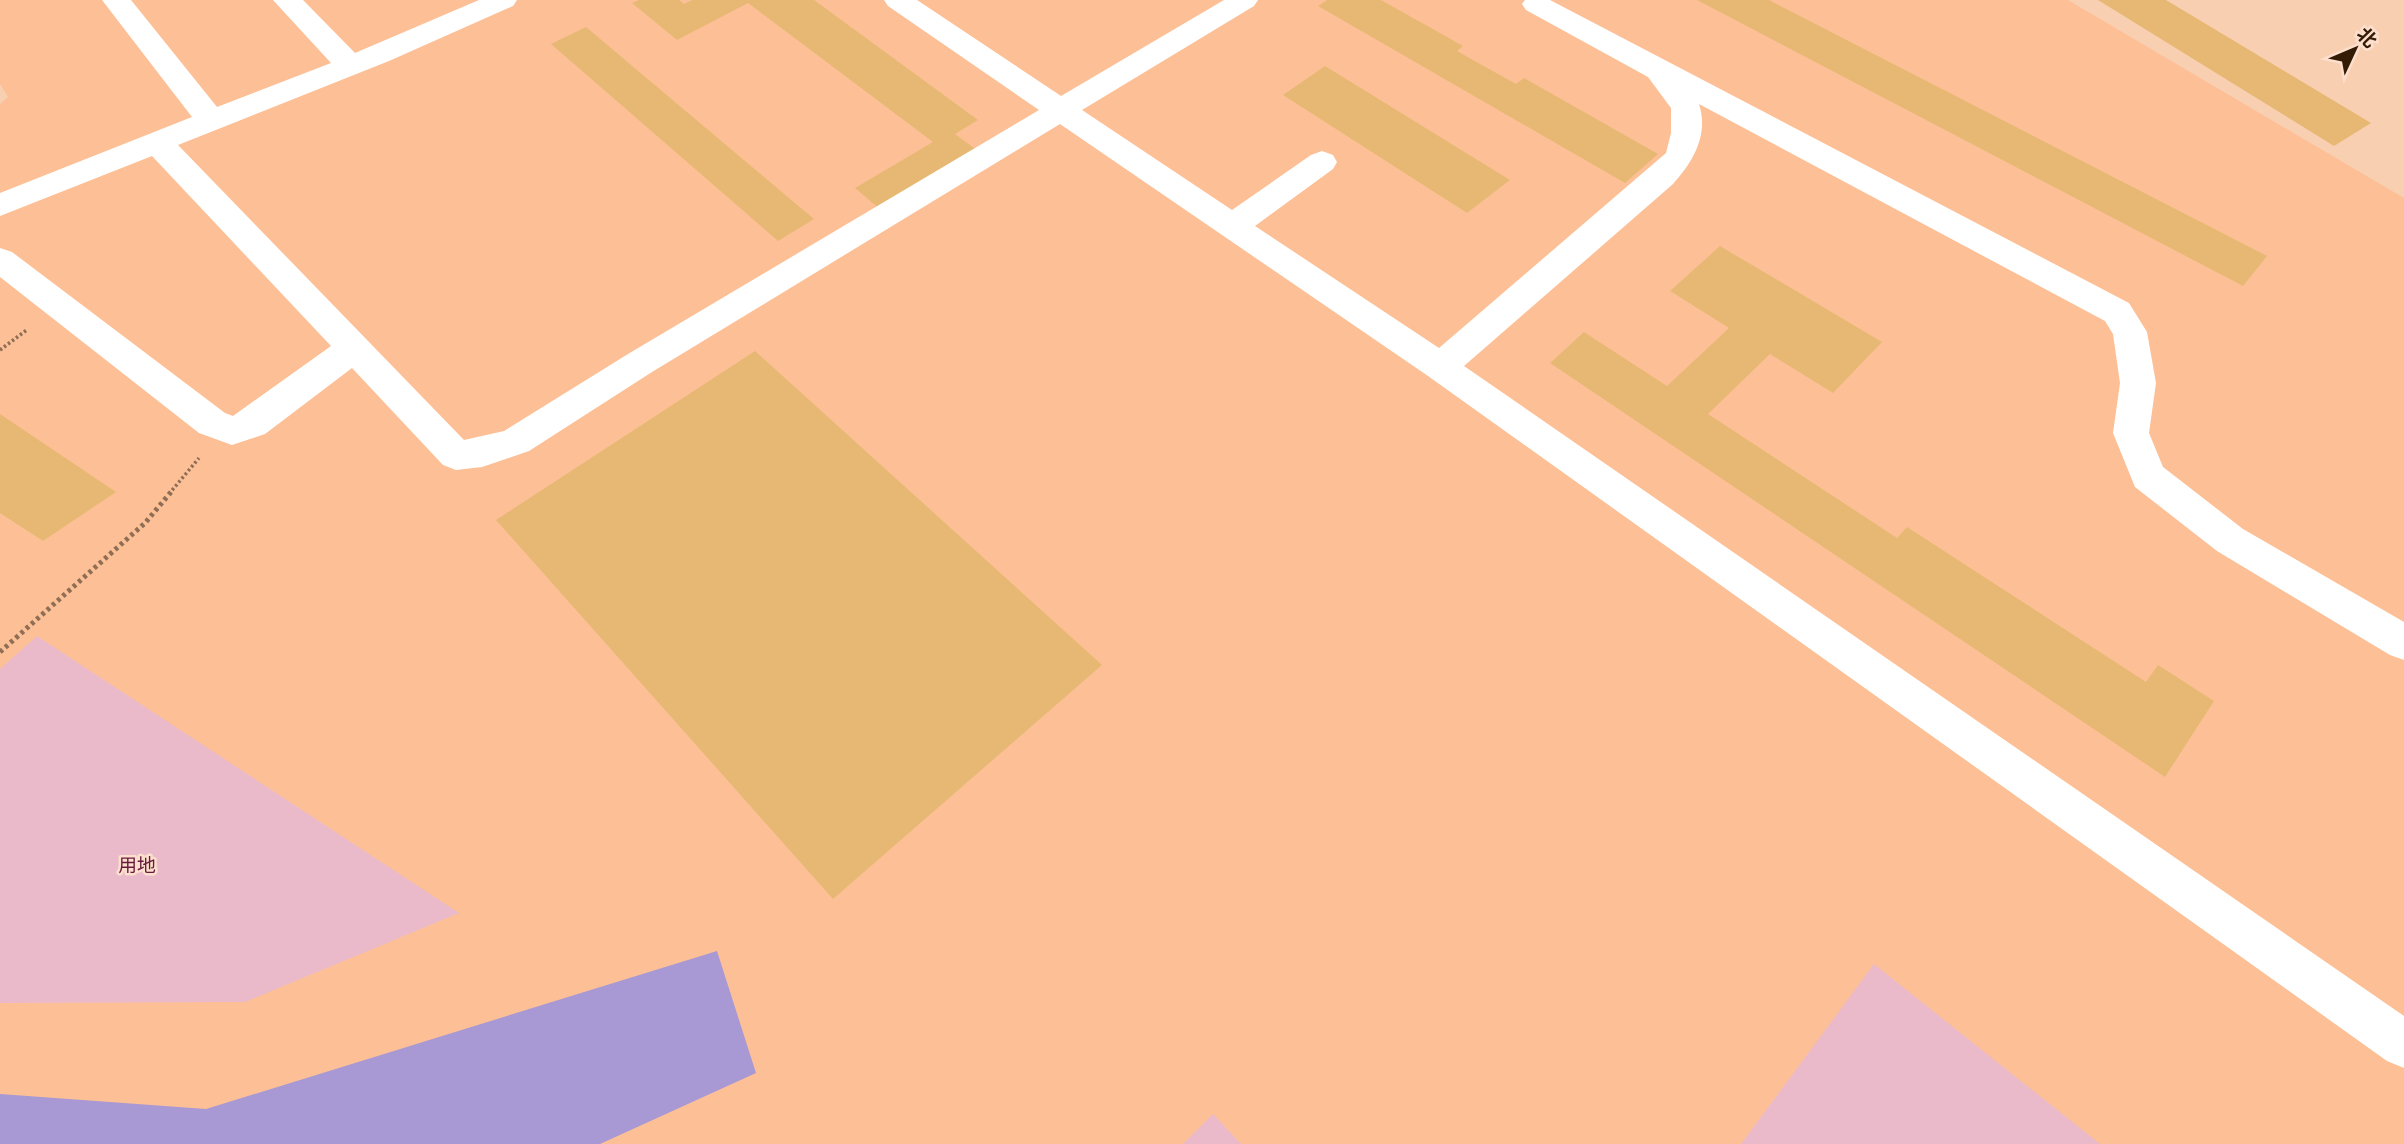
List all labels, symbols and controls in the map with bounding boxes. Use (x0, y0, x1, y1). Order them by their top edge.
north arrow (2320, 14, 2390, 84)
text: 北 (2353, 23, 2382, 52)
park label: 用地 (118, 854, 156, 876)

